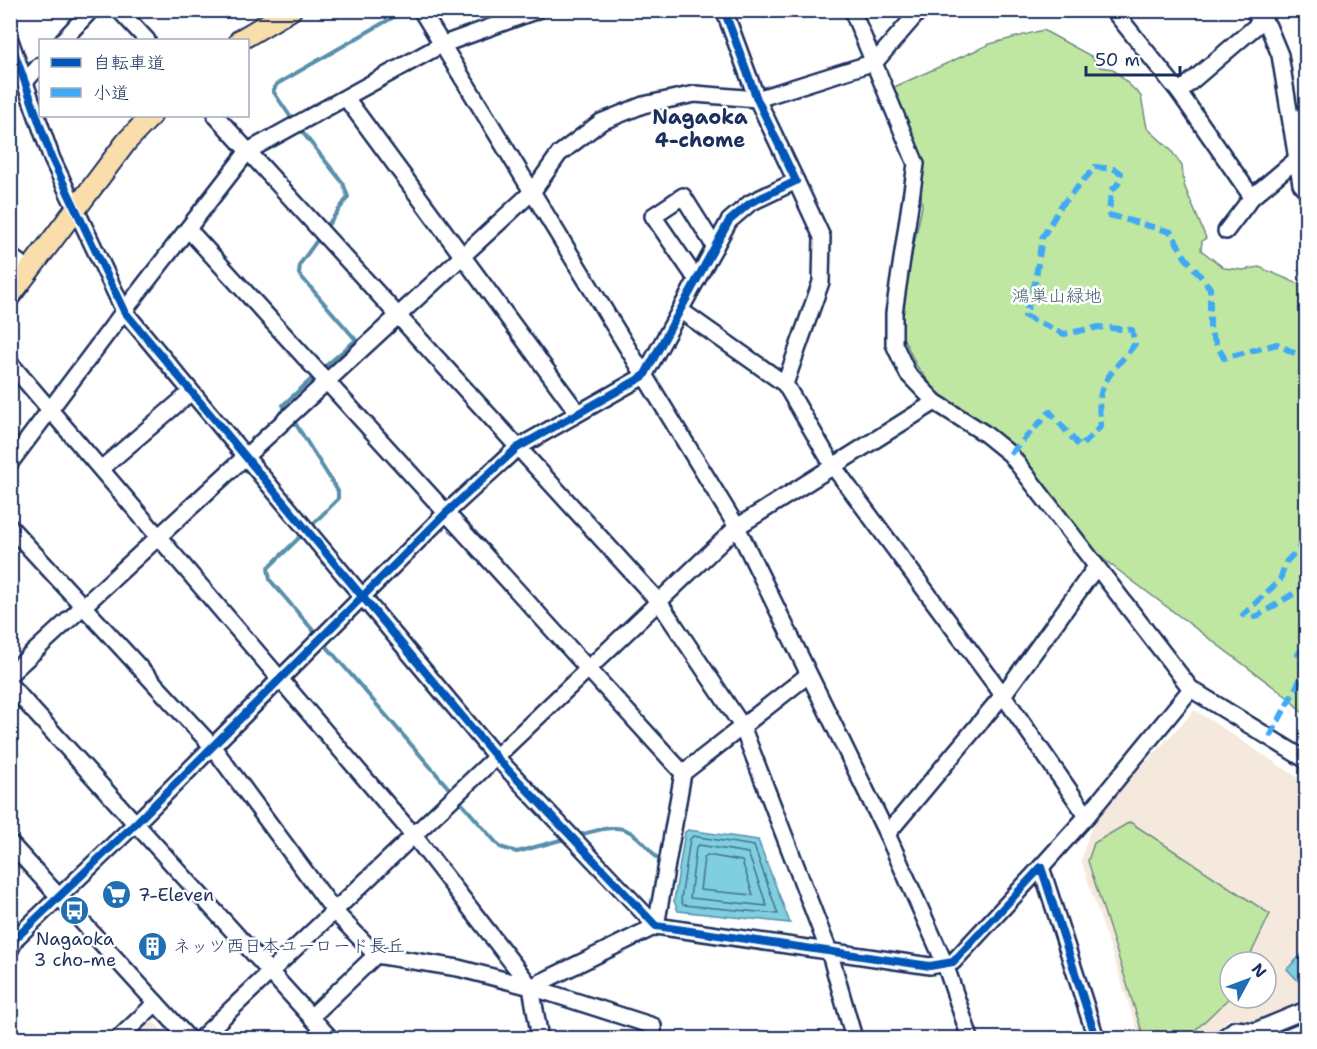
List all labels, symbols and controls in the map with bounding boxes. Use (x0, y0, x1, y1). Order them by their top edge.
legend (39, 39, 249, 117)
scale bar (1086, 39, 1180, 77)
text: 50 m (1095, 48, 1140, 72)
text: 自転車道 (93, 51, 165, 75)
text: 小道 (93, 81, 129, 105)
district label: Nagaoka 4-chome (652, 104, 748, 153)
park label: 鴻巣山緑地 (1012, 284, 1102, 308)
supermarket icon: 7-Eleven (101, 879, 133, 911)
place label: 7-Eleven (138, 883, 214, 907)
bus stop icon: Nagaoka 3 cho-me (59, 894, 91, 926)
place label: Nagaoka 3 cho-me (34, 927, 116, 972)
building icon: ネッツ西日本ユーロード長丘 (136, 930, 168, 962)
place label: ネッツ西日本ユーロード長丘 (173, 934, 405, 958)
north arrow (1218, 950, 1278, 1010)
text: N (1247, 959, 1271, 982)

